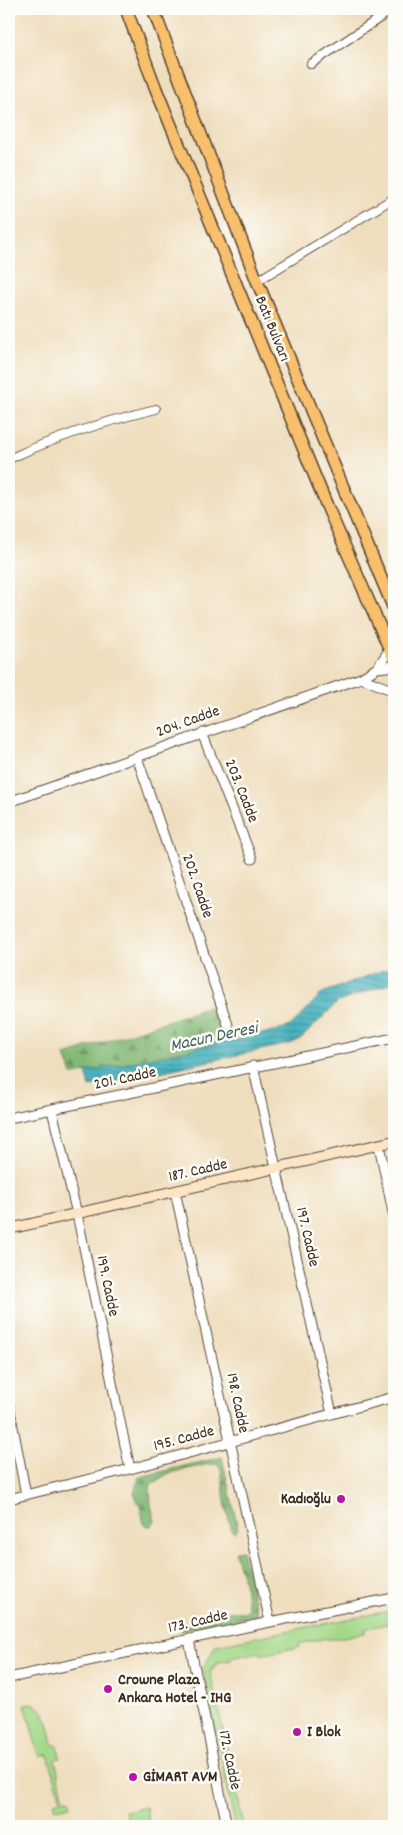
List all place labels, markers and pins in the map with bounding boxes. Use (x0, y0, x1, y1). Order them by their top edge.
place label: Kadıoğlu (281, 1488, 331, 1511)
marker: Kadıoğlu (335, 1493, 347, 1505)
place label: Crowne Plaza Ankara Hotel - IHG (118, 1669, 231, 1710)
marker: Crowne Plaza Ankara Hotel - IHG (102, 1683, 114, 1695)
place label: I Blok (307, 1721, 341, 1744)
marker: I Blok (291, 1726, 303, 1738)
place label: GİMART AVM (143, 1766, 217, 1789)
marker: GİMART AVM (127, 1771, 139, 1783)

